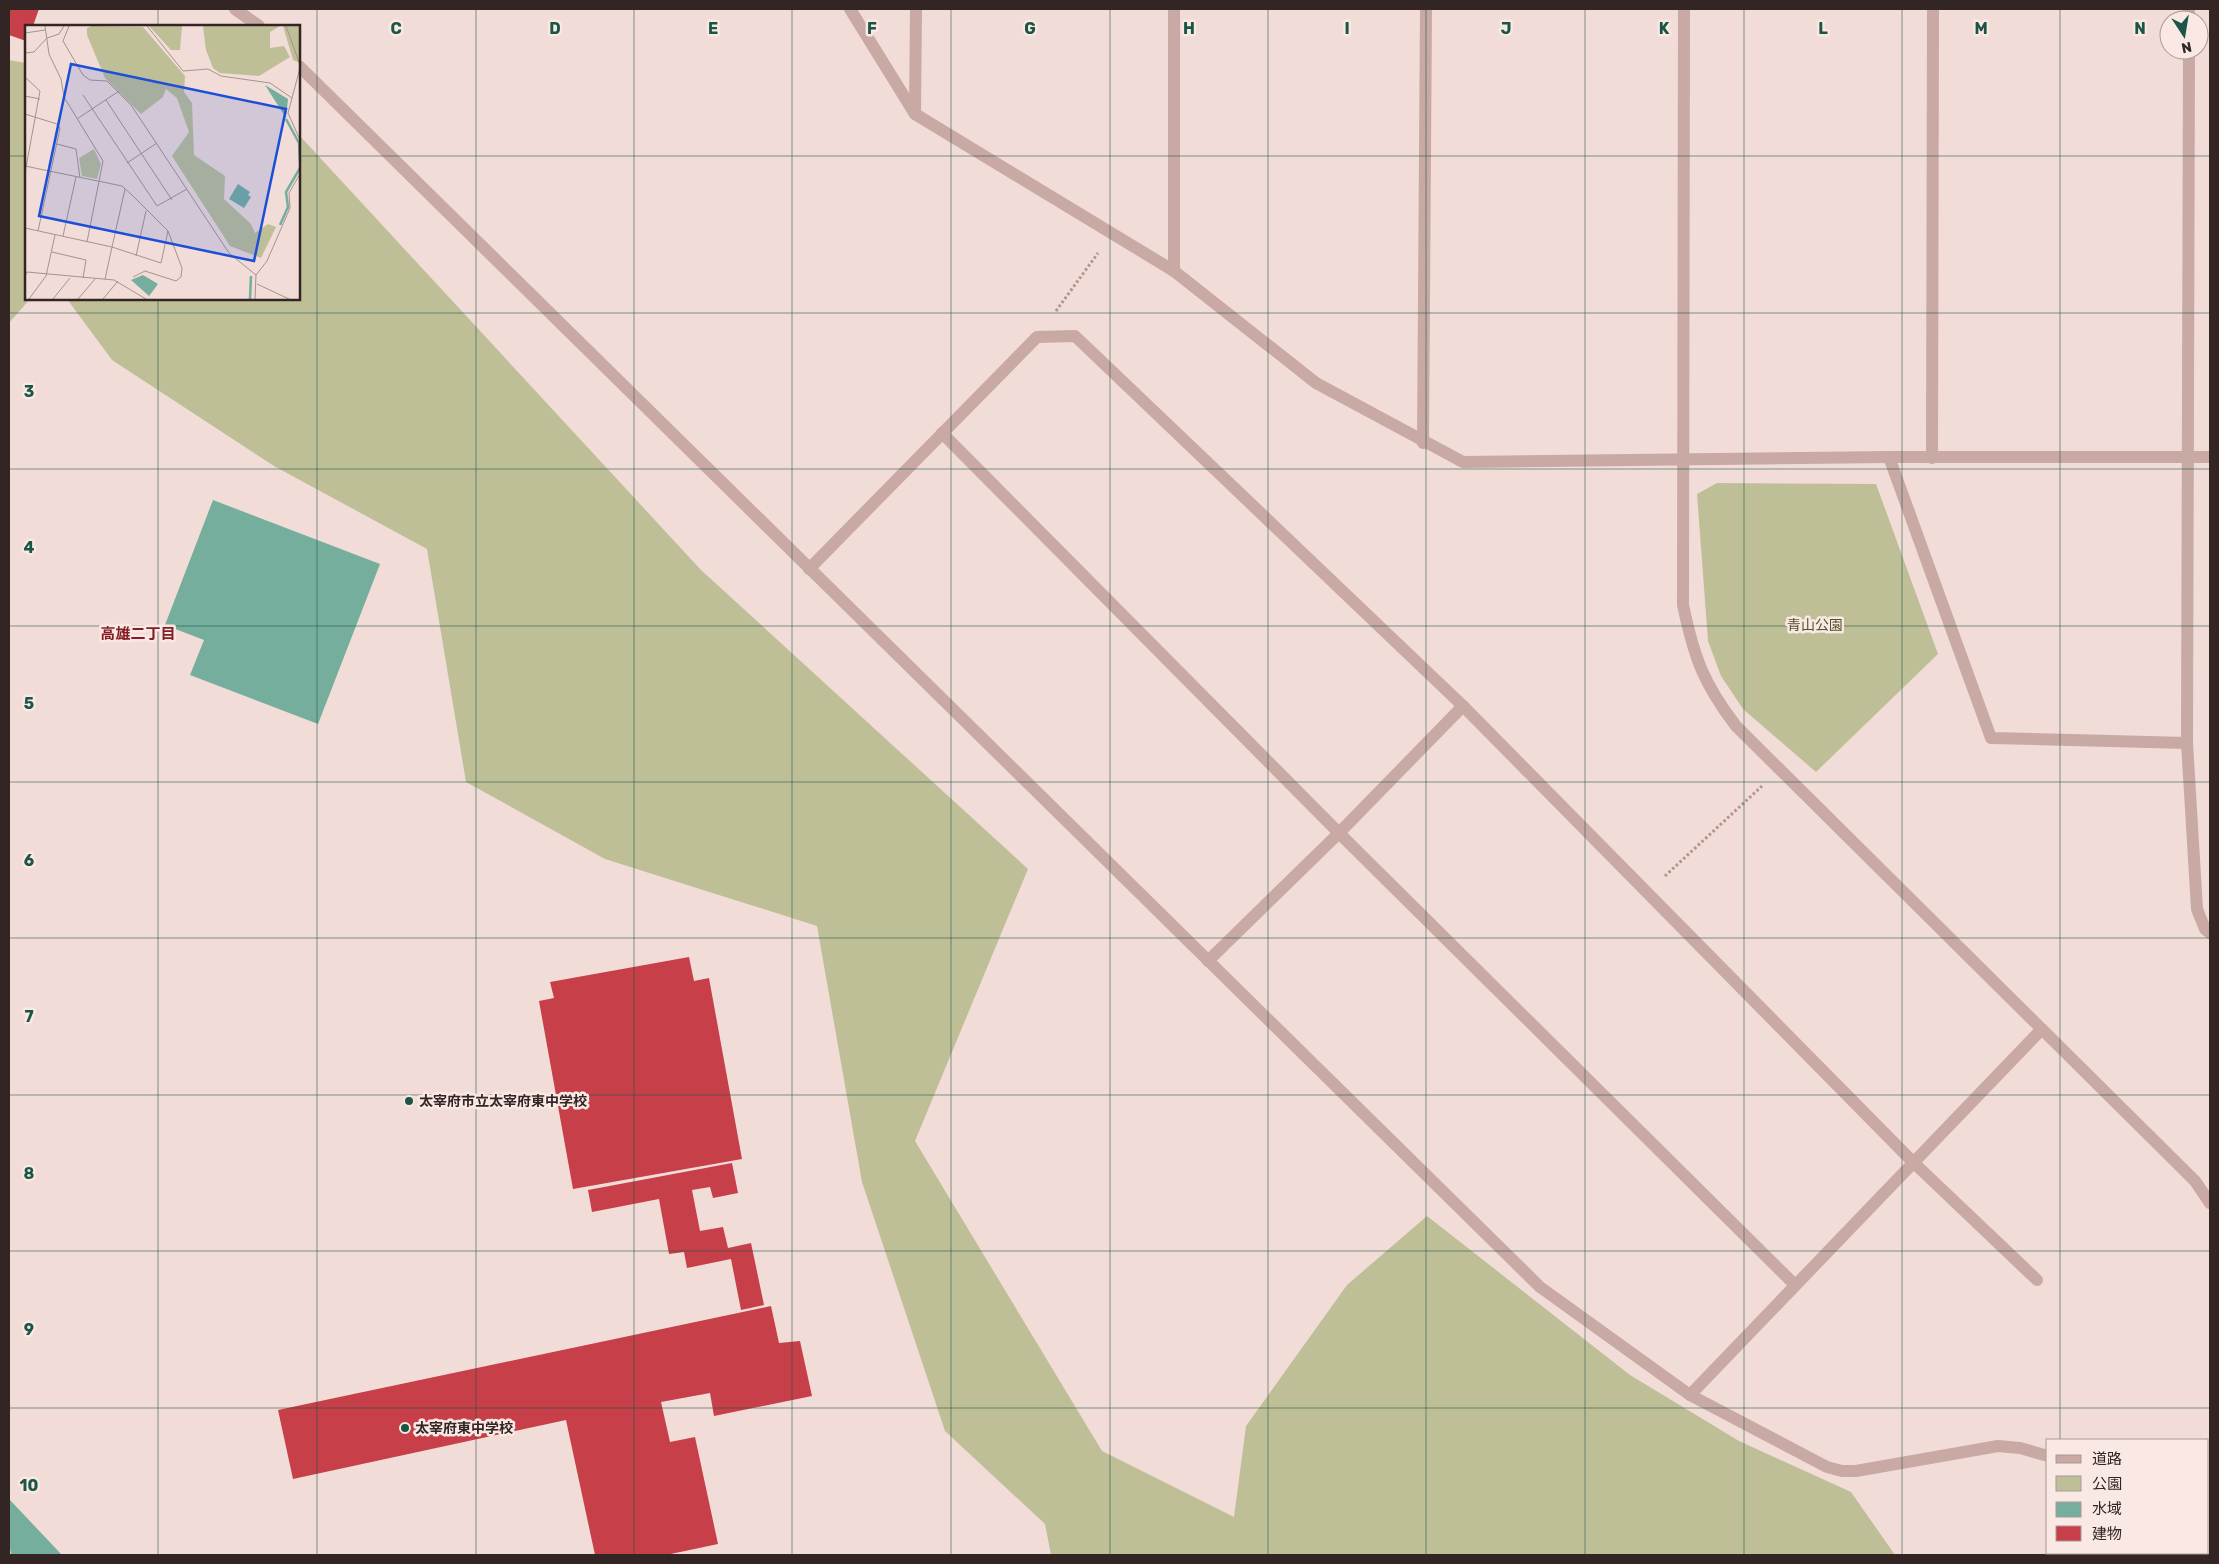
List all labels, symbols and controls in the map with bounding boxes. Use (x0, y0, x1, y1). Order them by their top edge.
north arrow (2159, 10, 2209, 60)
text: C (390, 19, 402, 38)
text: D (549, 19, 561, 38)
text: E (708, 19, 718, 38)
text: F (867, 19, 877, 38)
text: G (1024, 19, 1036, 38)
text: H (1183, 19, 1195, 38)
text: I (1344, 19, 1350, 38)
text: J (1501, 19, 1511, 38)
text: K (1659, 19, 1670, 38)
text: L (1818, 19, 1828, 38)
text: M (1974, 19, 1988, 38)
text: N (2134, 19, 2146, 38)
inset map (25, 25, 300, 300)
text: N (2180, 38, 2193, 57)
text: 3 (24, 382, 34, 401)
text: 4 (24, 538, 35, 557)
park label: 青山公園 (1787, 617, 1843, 634)
district label: 高雄二丁目 (100, 625, 176, 643)
text: 5 (24, 694, 34, 713)
text: 6 (24, 851, 34, 870)
text: 7 (24, 1007, 34, 1026)
place label: 太宰府市立太宰府東中学校 (419, 1093, 587, 1110)
marker: 太宰府市立太宰府東中学校 (403, 1095, 415, 1107)
text: 8 (24, 1164, 35, 1183)
text: 9 (24, 1320, 34, 1339)
place label: 太宰府東中学校 (415, 1420, 513, 1437)
marker: 太宰府東中学校 (399, 1422, 411, 1434)
legend (2046, 1439, 2209, 1554)
text: 道路 (2092, 1450, 2122, 1468)
text: 公園 (2092, 1475, 2122, 1493)
text: 10 (20, 1476, 39, 1495)
text: 水域 (2092, 1500, 2122, 1518)
text: 建物 (2092, 1525, 2122, 1543)

